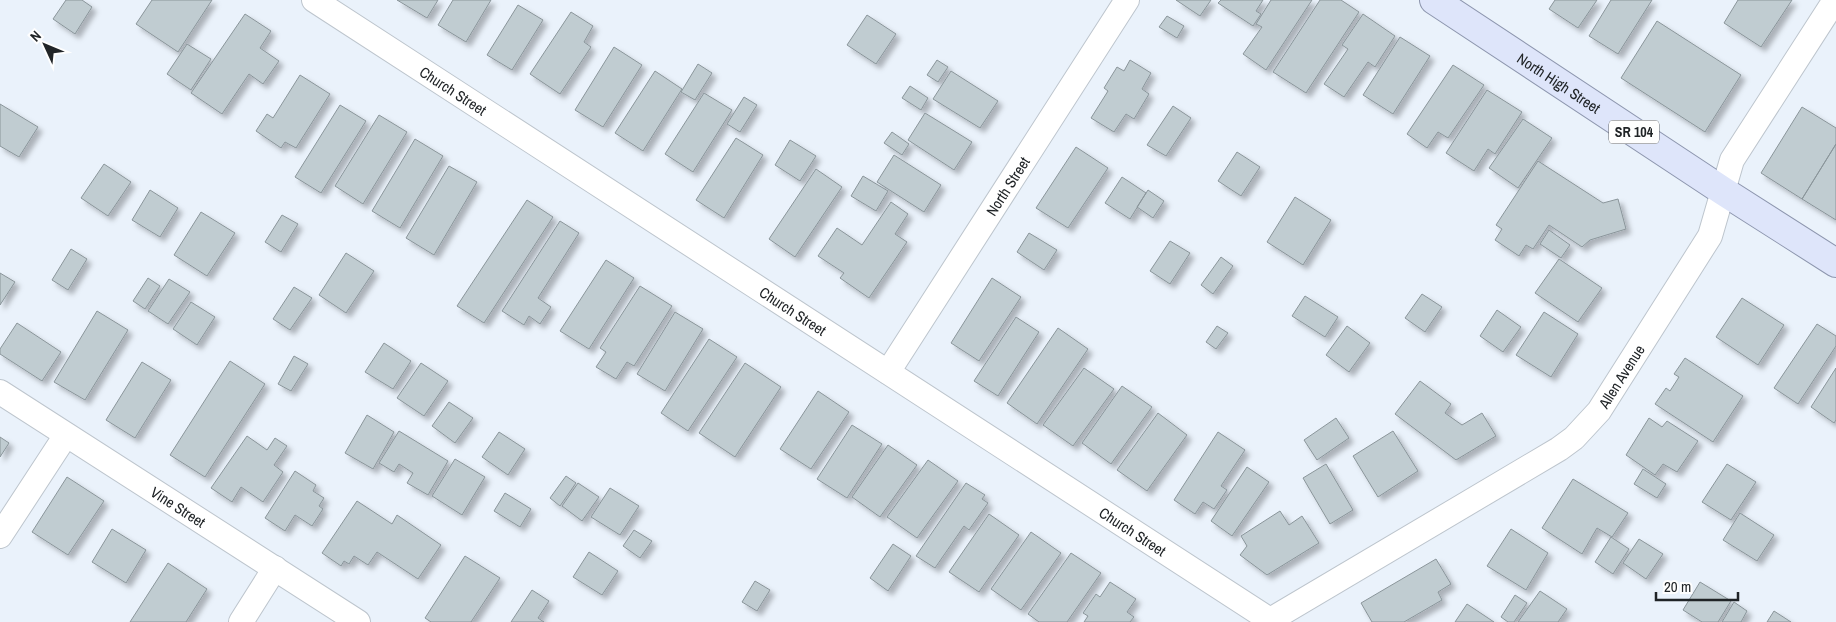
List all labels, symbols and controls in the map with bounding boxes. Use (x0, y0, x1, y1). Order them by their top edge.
north arrow (20, 20, 70, 70)
text: N (26, 27, 45, 45)
street label: North High Street (1513, 48, 1605, 118)
street label: Church Street (416, 61, 491, 120)
road number: SR 104 (1609, 120, 1659, 144)
street label: North Street (981, 152, 1035, 220)
street label: Church Street (755, 281, 831, 341)
street label: Allen Avenue (1592, 340, 1649, 413)
street label: Vine Street (147, 481, 210, 532)
street label: Church Street (1095, 502, 1171, 561)
scale bar (1656, 570, 1738, 602)
text: 20 m (1664, 576, 1691, 597)

